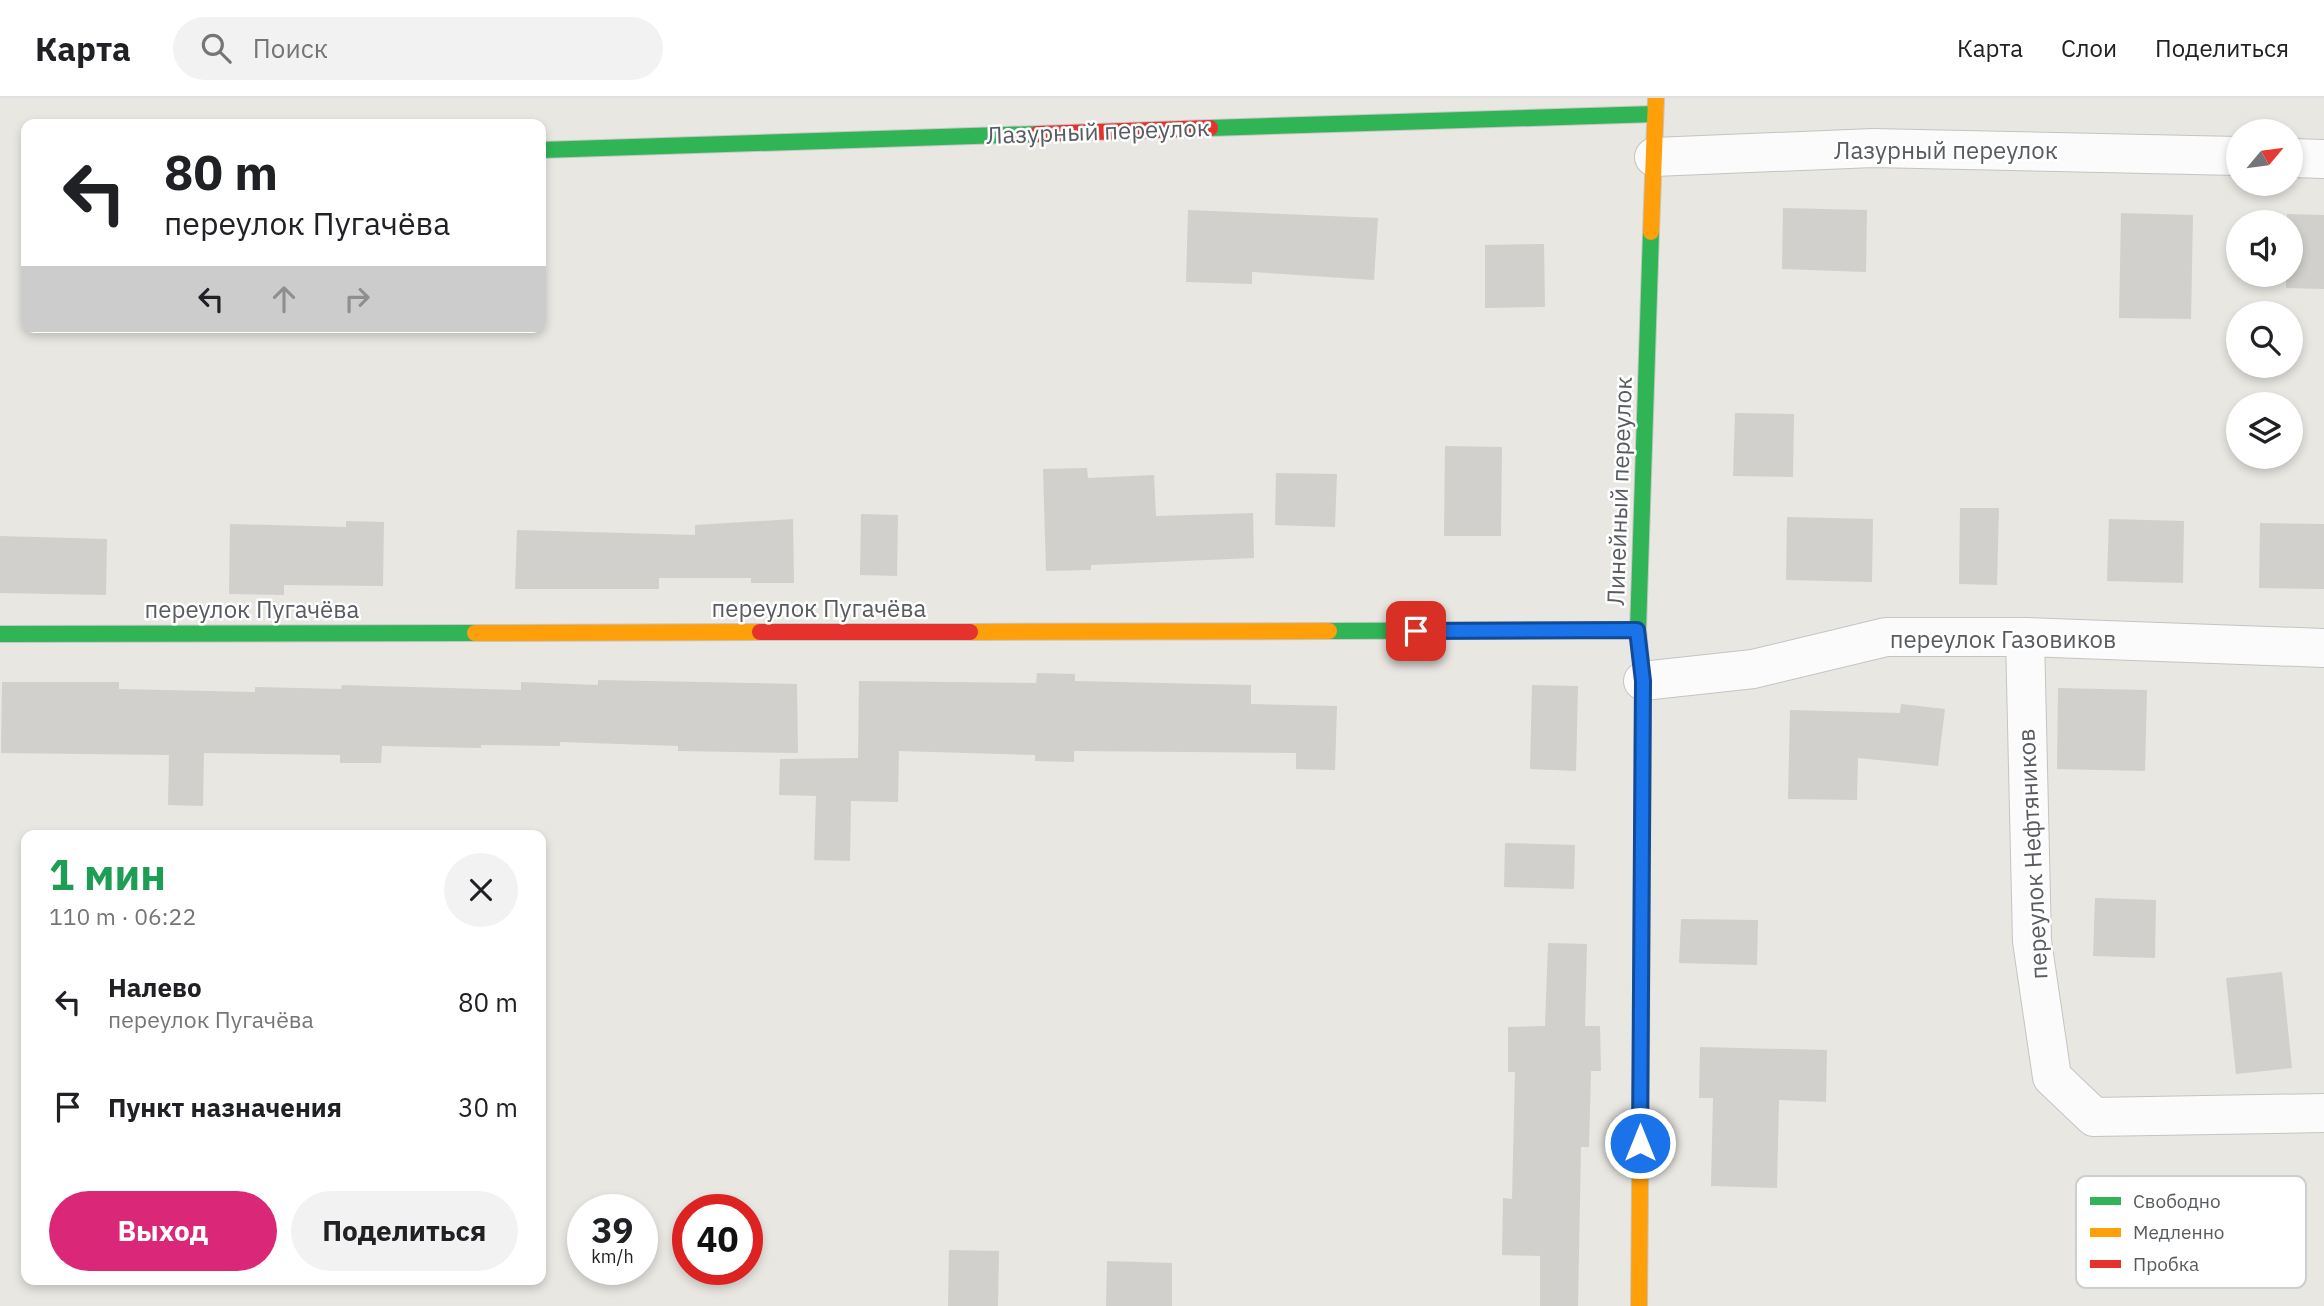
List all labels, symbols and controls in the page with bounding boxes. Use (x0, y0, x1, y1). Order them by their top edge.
search box (173, 17, 663, 80)
text: Карта (35, 27, 131, 70)
icon: search (197, 29, 235, 67)
text: Поиск (253, 31, 328, 65)
text: Карта (1957, 32, 2023, 64)
text: Слои (2061, 32, 2117, 64)
text: Поделиться (2155, 32, 2289, 64)
street label: Лазурный переулок (986, 111, 1210, 151)
north arrow (2226, 119, 2303, 196)
map controls (2226, 119, 2303, 469)
street label: Лазурный переулок (1834, 134, 2058, 166)
text: 80 m (164, 140, 278, 203)
icon: left (49, 147, 140, 238)
text: переулок Пугачёва (164, 202, 450, 244)
button: sound (2226, 210, 2303, 287)
icon: left (192, 280, 230, 318)
icon: ahead (265, 280, 303, 318)
icon: right (338, 280, 376, 318)
button: search (2226, 301, 2303, 378)
street label: Линейный переулок (1599, 376, 1639, 606)
button: layers (2226, 392, 2303, 469)
street label: переулок Пугачёва (712, 592, 927, 624)
street label: переулок Пугачёва (145, 593, 360, 625)
pin (1386, 601, 1446, 661)
icon: arrive (1397, 612, 1435, 650)
street label: переулок Газовиков (1890, 623, 2116, 655)
street label: переулок Нефтяников (2009, 728, 2055, 980)
text: 1 мин (49, 847, 166, 902)
button: close (444, 853, 518, 927)
text: 110 m · 06:22 (49, 901, 196, 931)
text: Налево (108, 970, 202, 1004)
icon: left (49, 983, 87, 1021)
text: 80 m (458, 985, 518, 1019)
text: переулок Пугачёва (108, 1004, 314, 1034)
icon: arrive (49, 1088, 87, 1126)
text: Пункт назначения (108, 1090, 342, 1124)
text: 30 m (458, 1090, 518, 1124)
position arrow (1603, 1106, 1677, 1180)
legend (2076, 1176, 2306, 1288)
text: Свободно (2133, 1189, 2221, 1213)
button: Выход (49, 1191, 277, 1271)
button: Поделиться (291, 1191, 518, 1271)
speed limit sign: 40 (672, 1194, 763, 1285)
text: 39 (591, 1207, 634, 1253)
text: Медленно (2133, 1220, 2224, 1244)
text: km/h (591, 1245, 634, 1268)
text: Пробка (2133, 1252, 2199, 1276)

